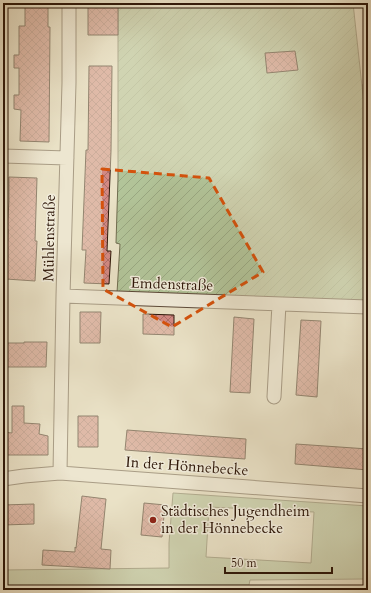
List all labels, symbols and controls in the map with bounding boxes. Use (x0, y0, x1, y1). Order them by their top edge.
street label: Mühlenstraße (38, 194, 60, 282)
street label: Emdenstraße (130, 273, 214, 295)
street label: In der Hönnebecke (125, 452, 249, 480)
place label: Städtisches Jugendheim in der Hönnebecke (161, 501, 310, 538)
marker: Städtisches Jugendheim in der Hönnebecke (148, 515, 158, 525)
scale bar (225, 549, 332, 575)
text: 50 m (231, 555, 258, 571)

